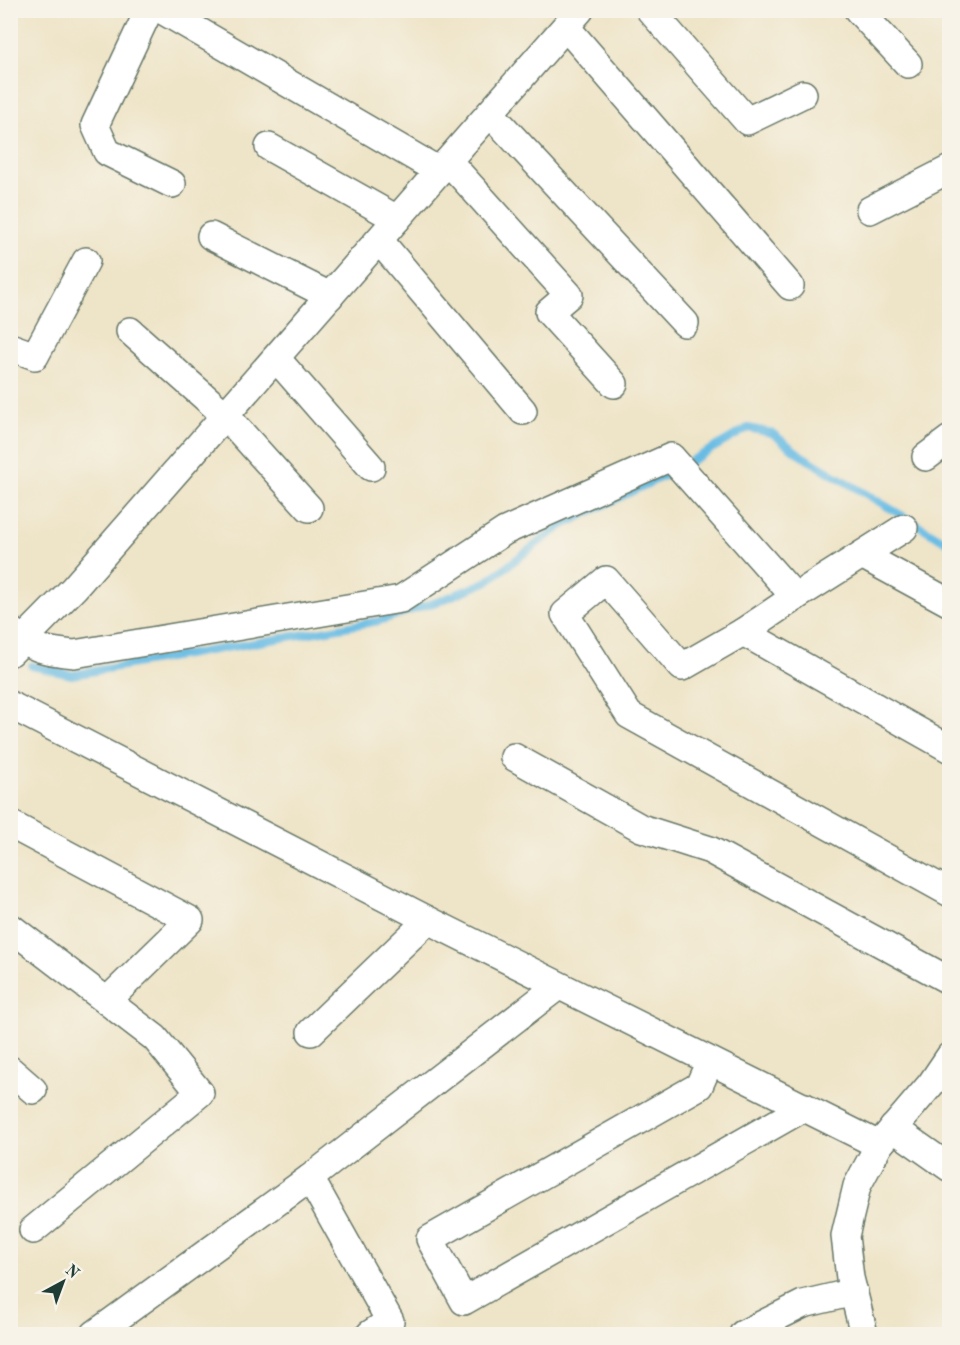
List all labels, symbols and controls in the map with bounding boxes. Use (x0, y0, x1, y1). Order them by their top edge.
north arrow (33, 1252, 93, 1312)
text: N (62, 1262, 82, 1283)

